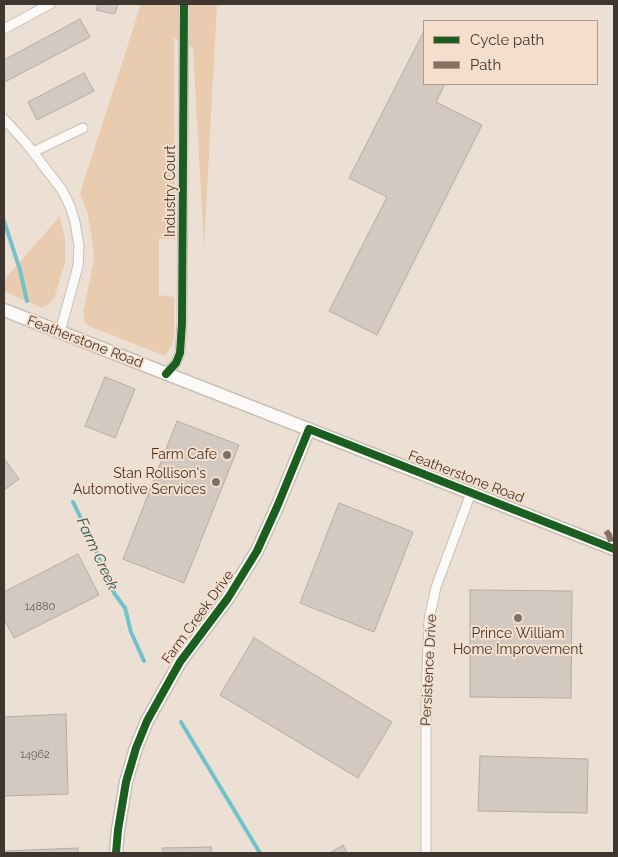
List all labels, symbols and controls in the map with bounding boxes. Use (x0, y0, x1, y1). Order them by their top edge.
legend (423, 20, 598, 85)
text: Cycle path (470, 31, 544, 49)
text: Path (470, 56, 501, 74)
street label: Industry Court (163, 145, 179, 237)
street label: Featherstone Road (25, 312, 145, 372)
place label: Farm Cafe (151, 447, 217, 463)
street label: Featherstone Road (406, 447, 526, 507)
marker: Farm Cafe (221, 449, 233, 461)
place label: Stan Rollison's Automotive Services (73, 466, 206, 498)
marker: Stan Rollison's Automotive Services (210, 476, 222, 488)
water label: Farm Creek (72, 515, 122, 593)
street label: Farm Creek Drive (158, 567, 238, 667)
house number: 14880 (25, 600, 55, 614)
marker: Prince William Home Improvement (512, 612, 524, 624)
street label: Persistence Drive (418, 614, 440, 726)
place label: Prince William Home Improvement (453, 626, 583, 658)
house number: 14962 (20, 748, 50, 762)

